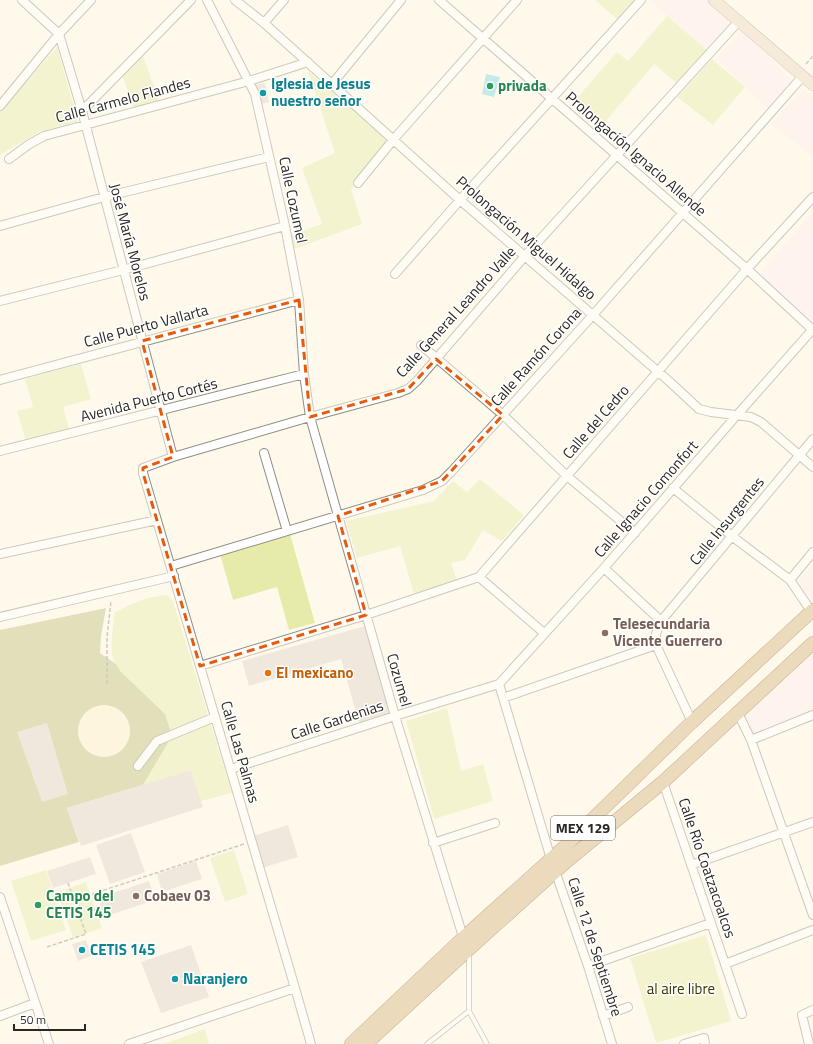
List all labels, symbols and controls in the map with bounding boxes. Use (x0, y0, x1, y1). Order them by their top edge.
street label: Calle Carmelo Flandes (53, 70, 193, 129)
place label: Iglesia de Jesus nuestro señor (271, 72, 371, 112)
place label: privada (498, 74, 547, 97)
marker: privada (485, 81, 495, 91)
street label: Prolongación Ignacio Allende (561, 86, 712, 222)
marker: Iglesia de Jesus nuestro señor (258, 88, 268, 98)
street label: Calle Cozumel (273, 155, 314, 245)
street label: Prolongación Miguel Hidalgo (451, 170, 602, 305)
street label: José María Morelos (104, 181, 157, 303)
street label: Calle General Leandro Valle (390, 241, 521, 383)
street label: Calle Puerto Vallarta (81, 298, 211, 353)
street label: Calle Ramón Corona (485, 302, 587, 411)
street label: Avenida Puerto Cortés (78, 371, 220, 428)
street label: Calle del Cedro (557, 379, 635, 464)
street label: Calle Ignacio Comonfort (588, 434, 704, 562)
street label: Calle Insurgentes (684, 471, 770, 570)
place label: Telesecundaria Vicente Guerrero (613, 612, 722, 652)
marker: Telesecundaria Vicente Guerrero (600, 628, 610, 638)
street label: Cozumel (381, 651, 418, 709)
place label: El mexicano (276, 661, 354, 684)
marker: El mexicano (263, 668, 273, 678)
street label: Calle Gardenias (287, 694, 386, 745)
street label: Calle Las Palmas (215, 698, 266, 806)
street label: Calle Río Coatzacoalcos (673, 795, 742, 941)
road number: MEX 129 (551, 816, 615, 840)
street label: Calle 12 de Septiembre (562, 874, 629, 1019)
place label: Campo del CETIS 145 (46, 884, 114, 924)
place label: Cobaev 03 (144, 884, 211, 907)
marker: Cobaev 03 (131, 891, 141, 901)
marker: Campo del CETIS 145 (33, 900, 43, 910)
place label: CETIS 145 (90, 938, 155, 961)
marker: CETIS 145 (77, 945, 87, 955)
place label: Naranjero (183, 967, 248, 990)
marker: Naranjero (170, 974, 180, 984)
park label: al aire libre (647, 977, 715, 1000)
scale bar (14, 1006, 85, 1032)
text: 50 m (20, 1010, 46, 1029)

